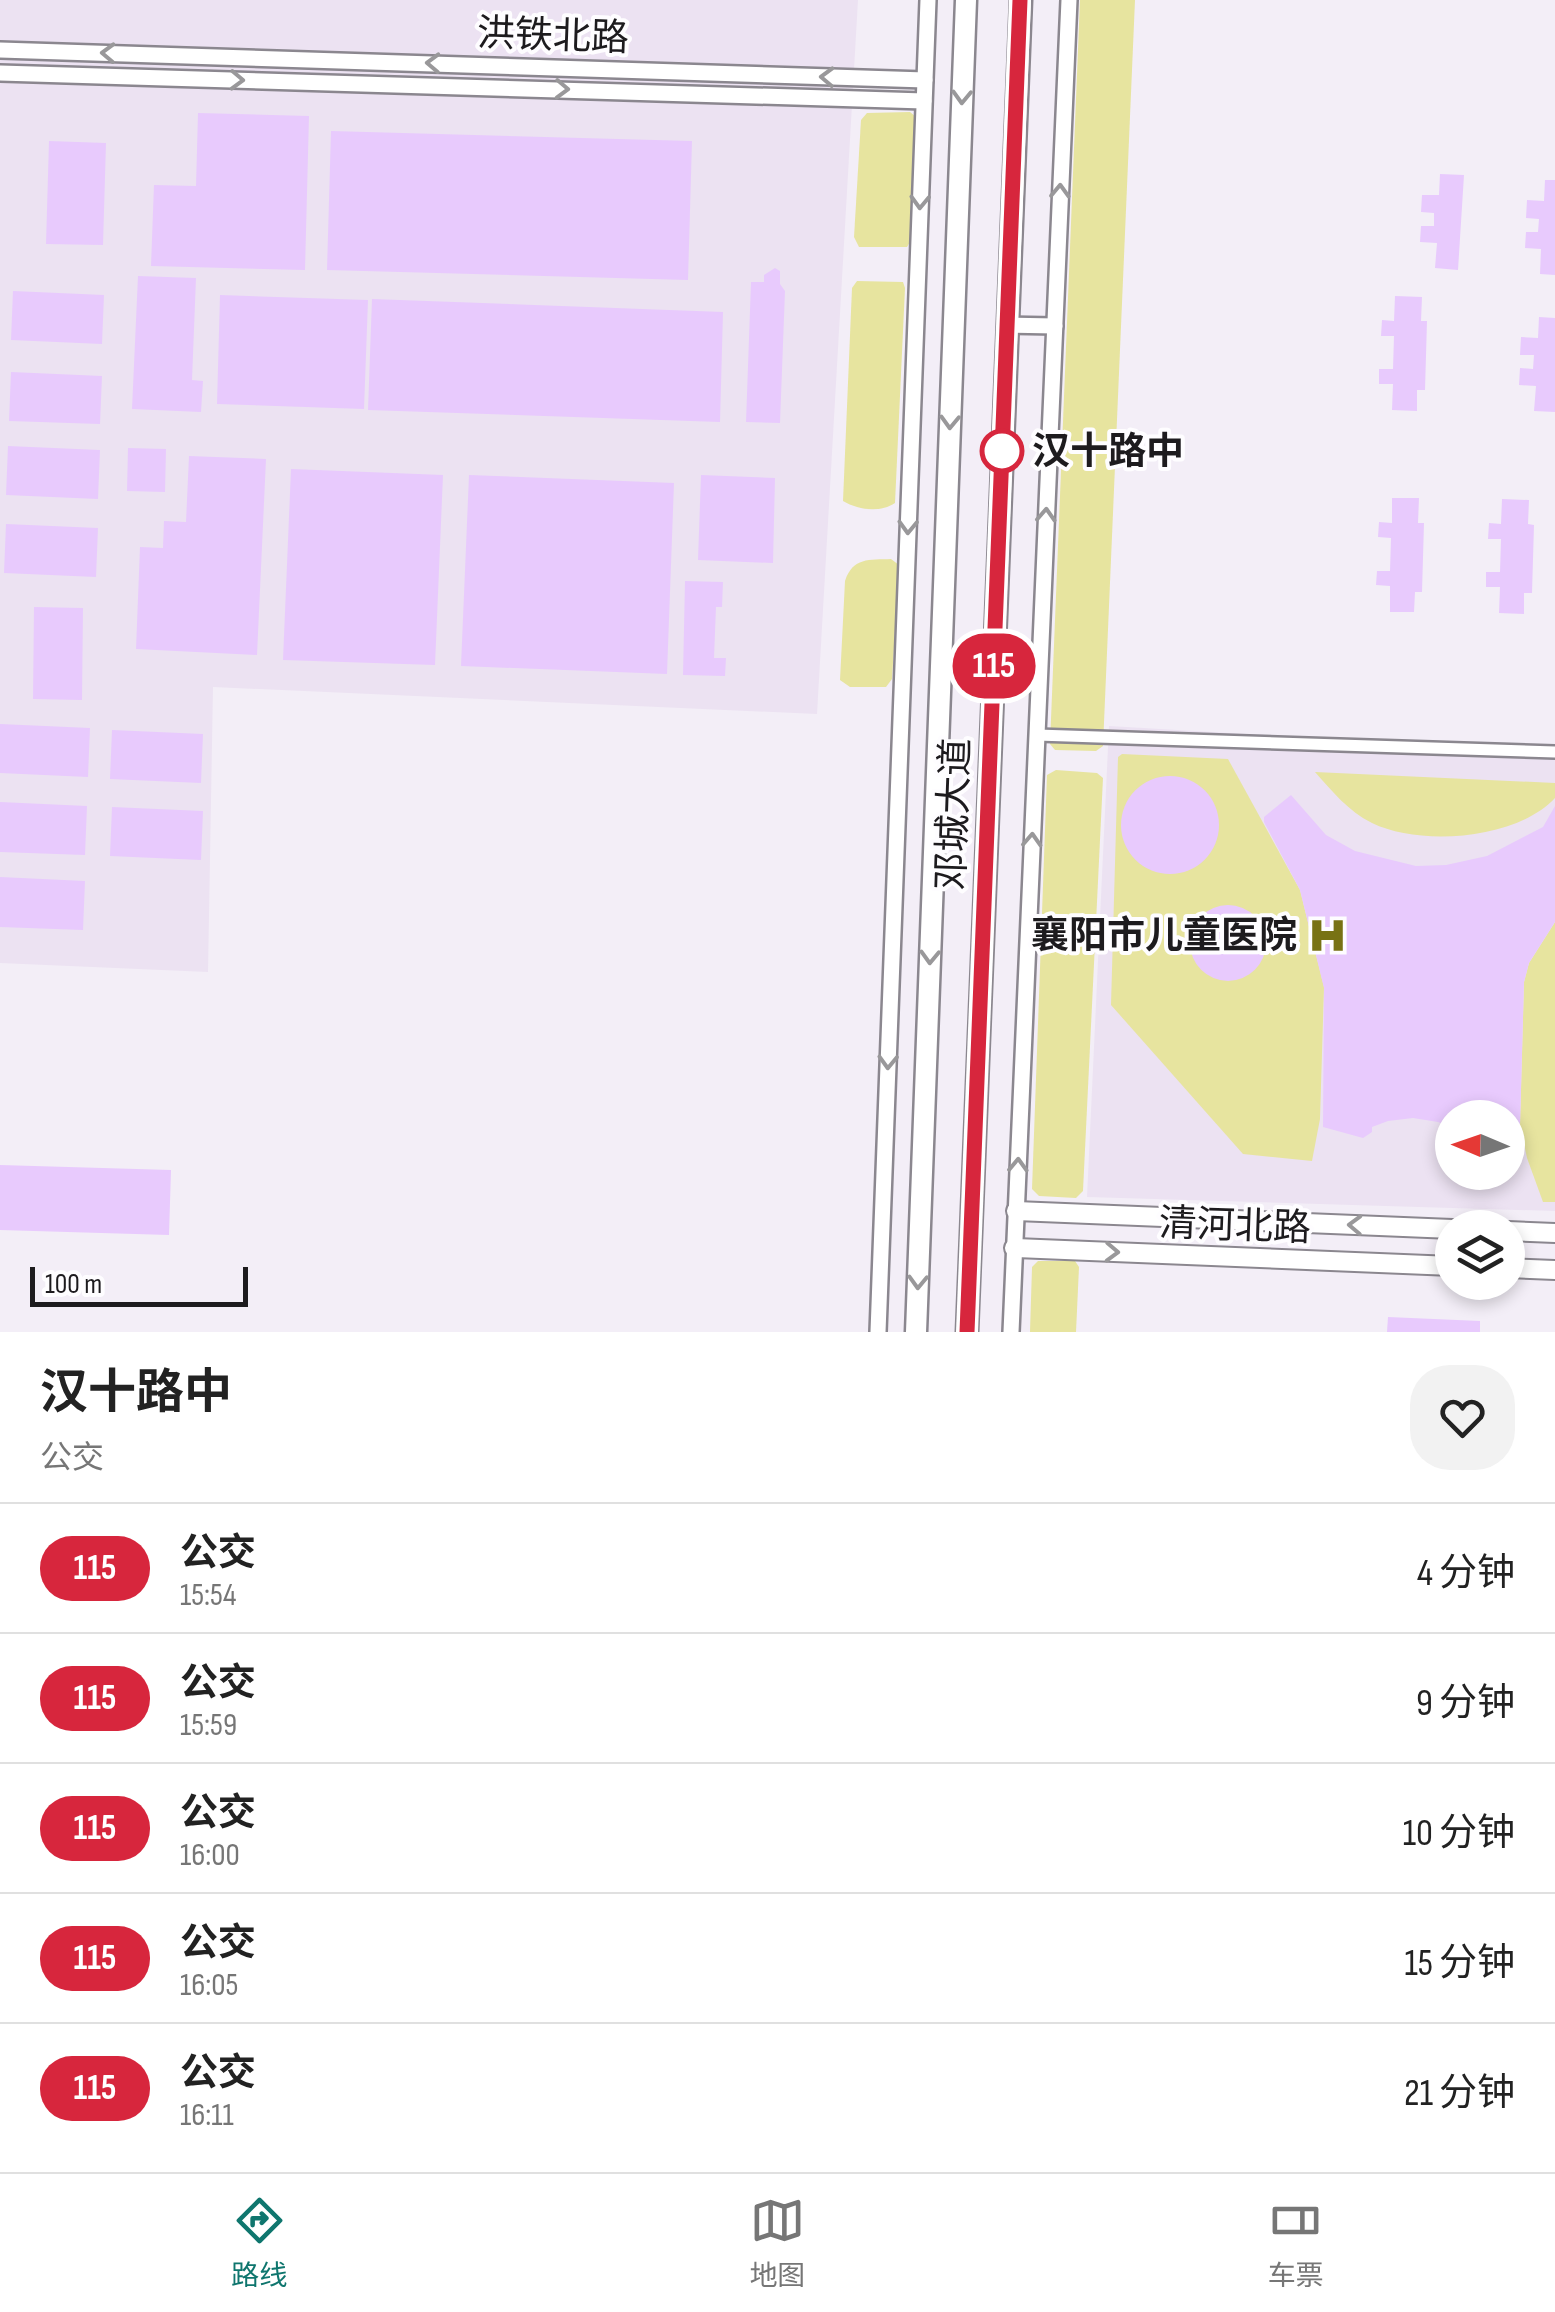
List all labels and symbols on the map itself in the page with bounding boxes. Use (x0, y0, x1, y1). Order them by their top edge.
street label: 洪铁北路 (476, 11, 630, 62)
one-way arrow (99, 42, 115, 63)
one-way arrow (424, 53, 440, 74)
one-way arrow (819, 66, 835, 87)
one-way arrow (230, 69, 246, 90)
one-way arrow (555, 79, 571, 100)
one-way arrow (952, 90, 973, 106)
one-way arrow (1050, 182, 1071, 198)
one-way arrow (910, 195, 931, 211)
one-way arrow (940, 415, 961, 431)
marker: 汉十路中 (981, 430, 1023, 472)
place label: 汉十路中 (1032, 430, 1184, 475)
one-way arrow (1036, 507, 1057, 523)
one-way arrow (898, 520, 919, 536)
line badge: 115 (936, 634, 1052, 698)
street label: 邓城大道 (929, 737, 980, 891)
one-way arrow (1021, 831, 1042, 847)
place label: 襄阳市儿童医院 (1031, 914, 1297, 959)
hospital icon: 襄阳市儿童医院 (1306, 914, 1348, 956)
one-way arrow (920, 949, 941, 965)
one-way arrow (878, 1054, 899, 1070)
north arrow (1435, 1100, 1525, 1190)
one-way arrow (1007, 1156, 1028, 1172)
street label: 清河北路 (1158, 1201, 1312, 1252)
one-way arrow (1347, 1214, 1363, 1235)
one-way arrow (1104, 1241, 1120, 1262)
scale bar (30, 1262, 248, 1306)
one-way arrow (907, 1274, 928, 1290)

